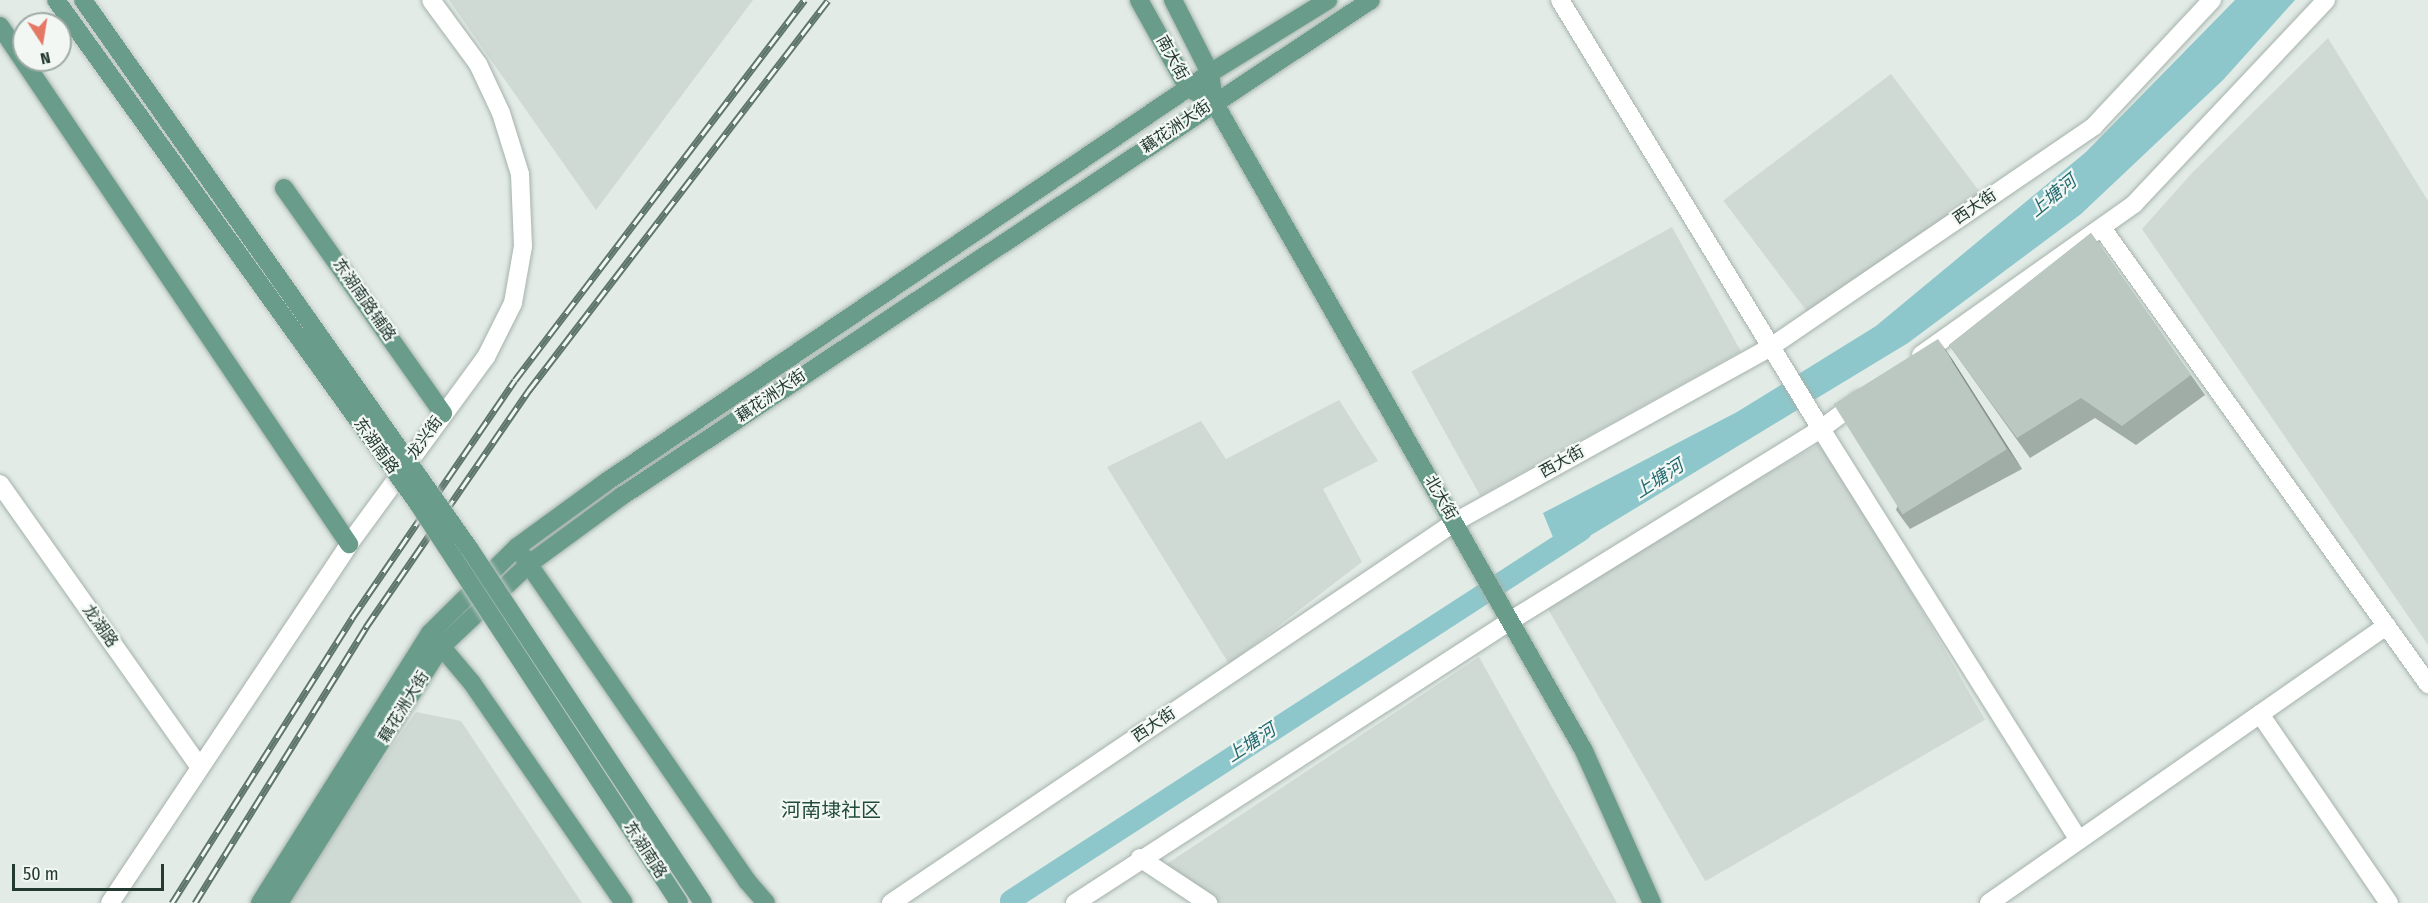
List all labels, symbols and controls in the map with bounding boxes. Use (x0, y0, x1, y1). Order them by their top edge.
north arrow (12, 12, 72, 72)
street label: 南大街 (1152, 32, 1192, 84)
text: N (39, 48, 52, 68)
street label: 藕花洲大街 (1137, 97, 1215, 157)
water label: 上塘河 (2025, 171, 2081, 221)
street label: 西大街 (1950, 186, 2000, 228)
street label: 东湖南路辅路 (329, 255, 399, 345)
street label: 藕花洲大街 (732, 366, 810, 426)
street label: 龙兴街 (403, 413, 447, 463)
street label: 东湖南路 (349, 414, 403, 478)
street label: 西大街 (1536, 442, 1588, 482)
water label: 上塘河 (1630, 455, 1688, 503)
street label: 北大街 (1421, 472, 1461, 524)
street label: 龙湖路 (78, 601, 122, 651)
street label: 藕花洲大街 (375, 668, 433, 746)
street label: 西大街 (1129, 704, 1179, 746)
water label: 上塘河 (1222, 719, 1280, 767)
district label: 河南埭社区 (781, 798, 881, 822)
street label: 东湖南路 (620, 818, 670, 882)
scale bar (15, 852, 166, 890)
text: 50 m (23, 863, 59, 885)

